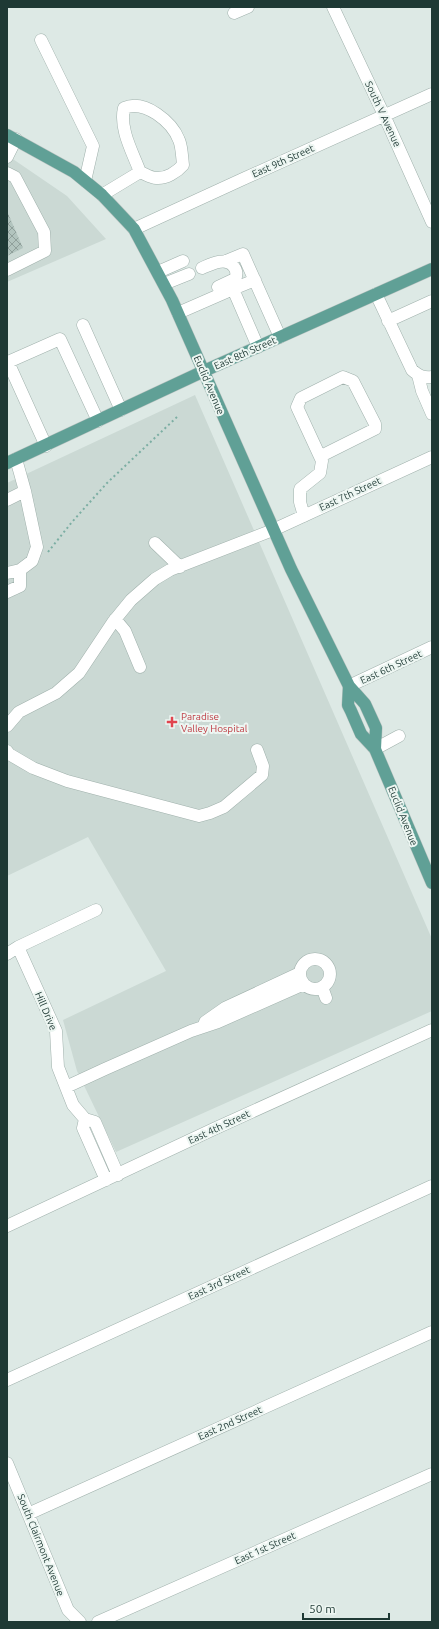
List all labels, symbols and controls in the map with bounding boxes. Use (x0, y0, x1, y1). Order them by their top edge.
street label: South V Avenue (363, 79, 403, 149)
street label: East 9th Street (250, 142, 316, 180)
street label: East 8th Street (212, 334, 278, 372)
street label: Euclid Avenue (192, 354, 226, 416)
street label: East 7th Street (317, 475, 383, 513)
street label: East 6th Street (358, 648, 424, 686)
place label: Paradise Valley Hospital (181, 711, 248, 734)
marker: Paradise Valley Hospital (166, 716, 178, 728)
street label: Euclid Avenue (386, 785, 420, 847)
street label: Hill Drive (33, 990, 59, 1032)
street label: East 4th Street (186, 1108, 252, 1146)
street label: East 3rd Street (186, 1264, 252, 1302)
street label: East 2nd Street (196, 1404, 264, 1442)
street label: South Clairmont Avenue (15, 1492, 67, 1598)
street label: East 1st Street (233, 1530, 297, 1566)
scale bar (303, 1595, 389, 1621)
text: 50 m (309, 1602, 336, 1615)

